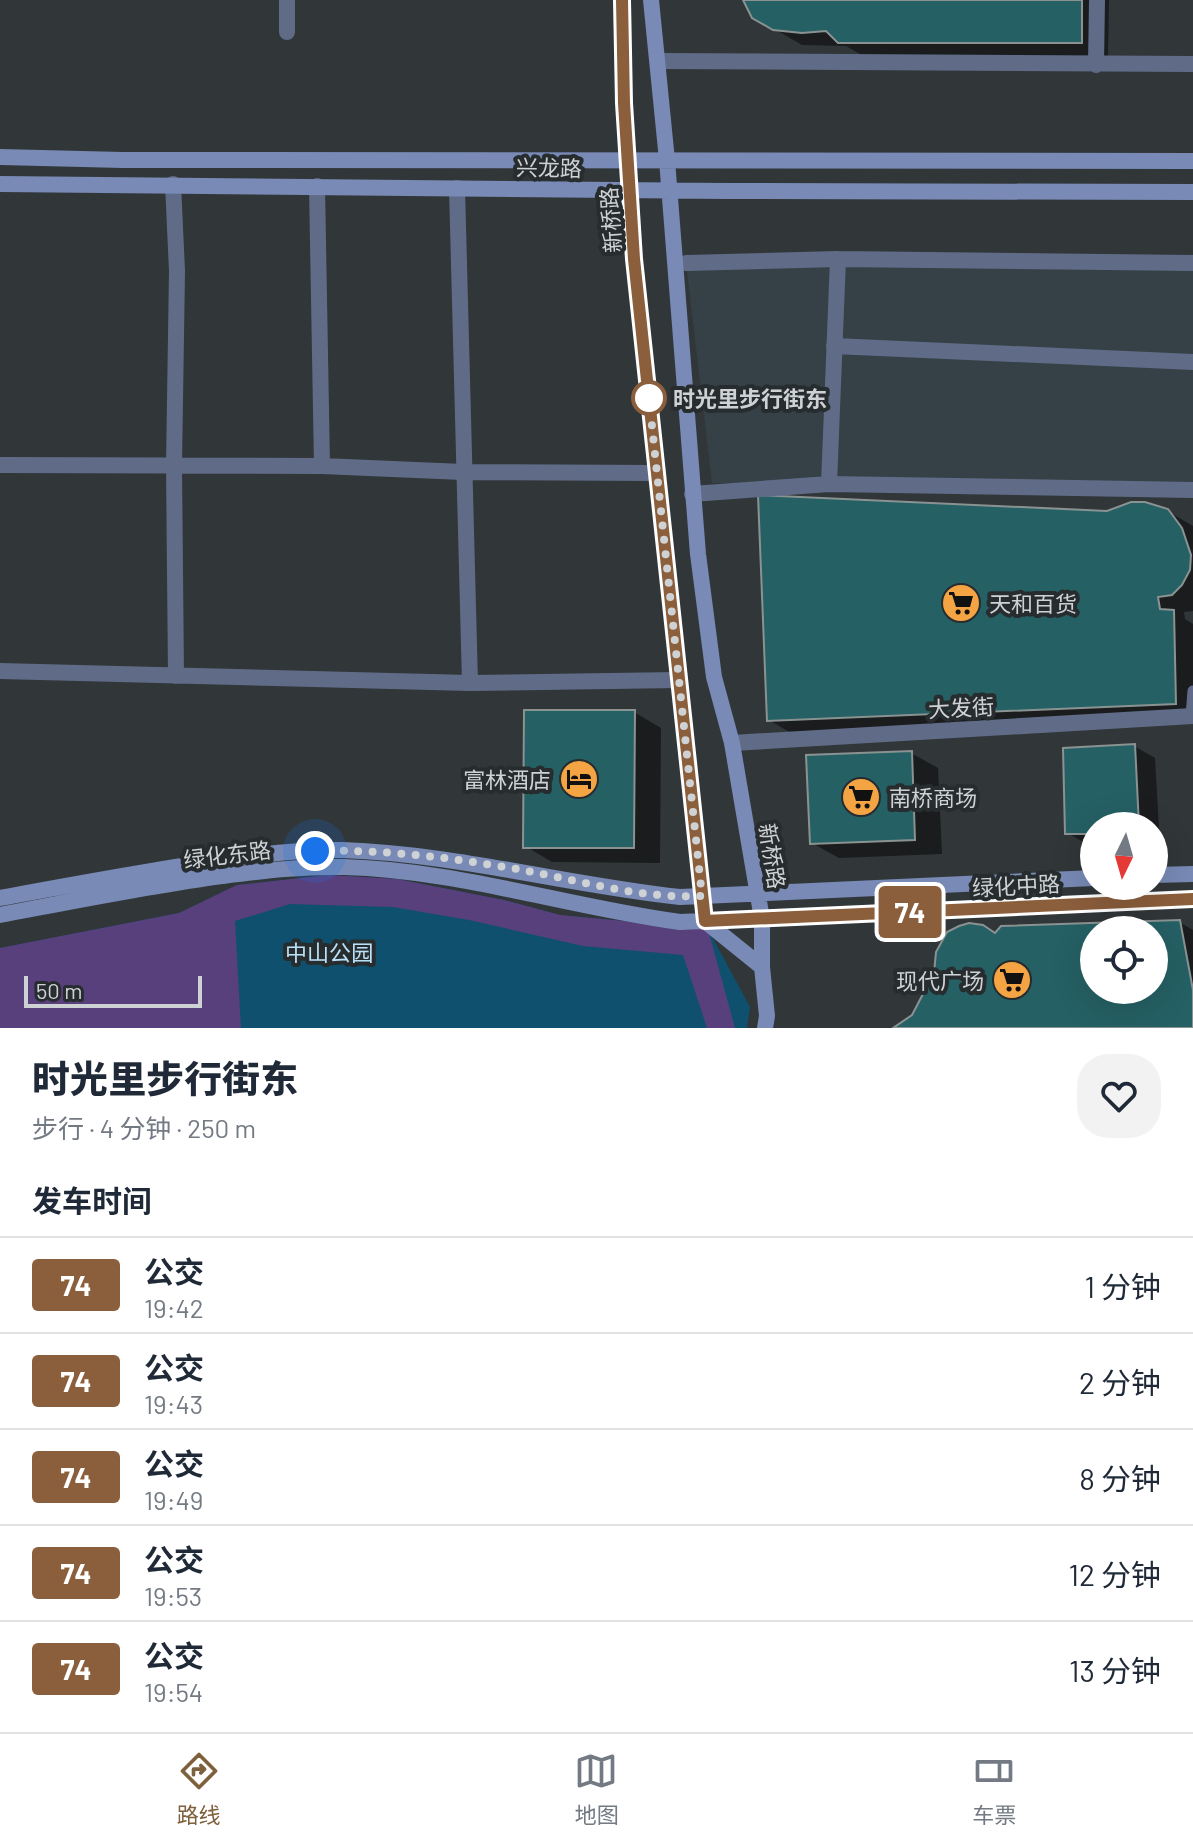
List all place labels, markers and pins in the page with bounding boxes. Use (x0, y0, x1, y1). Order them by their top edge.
marker: 时光里步行街东 (632, 381, 666, 415)
place label: 时光里步行街东 (673, 385, 827, 411)
supermarket icon: 天和百货 (940, 582, 982, 624)
place label: 天和百货 (989, 590, 1077, 616)
hotel icon: 富林酒店 (558, 758, 600, 800)
place label: 富林酒店 (463, 766, 551, 792)
supermarket icon: 南桥商场 (840, 776, 882, 818)
place label: 南桥商场 (889, 784, 977, 810)
supermarket icon: 现代广场 (991, 959, 1033, 1001)
place label: 现代广场 (896, 967, 984, 993)

